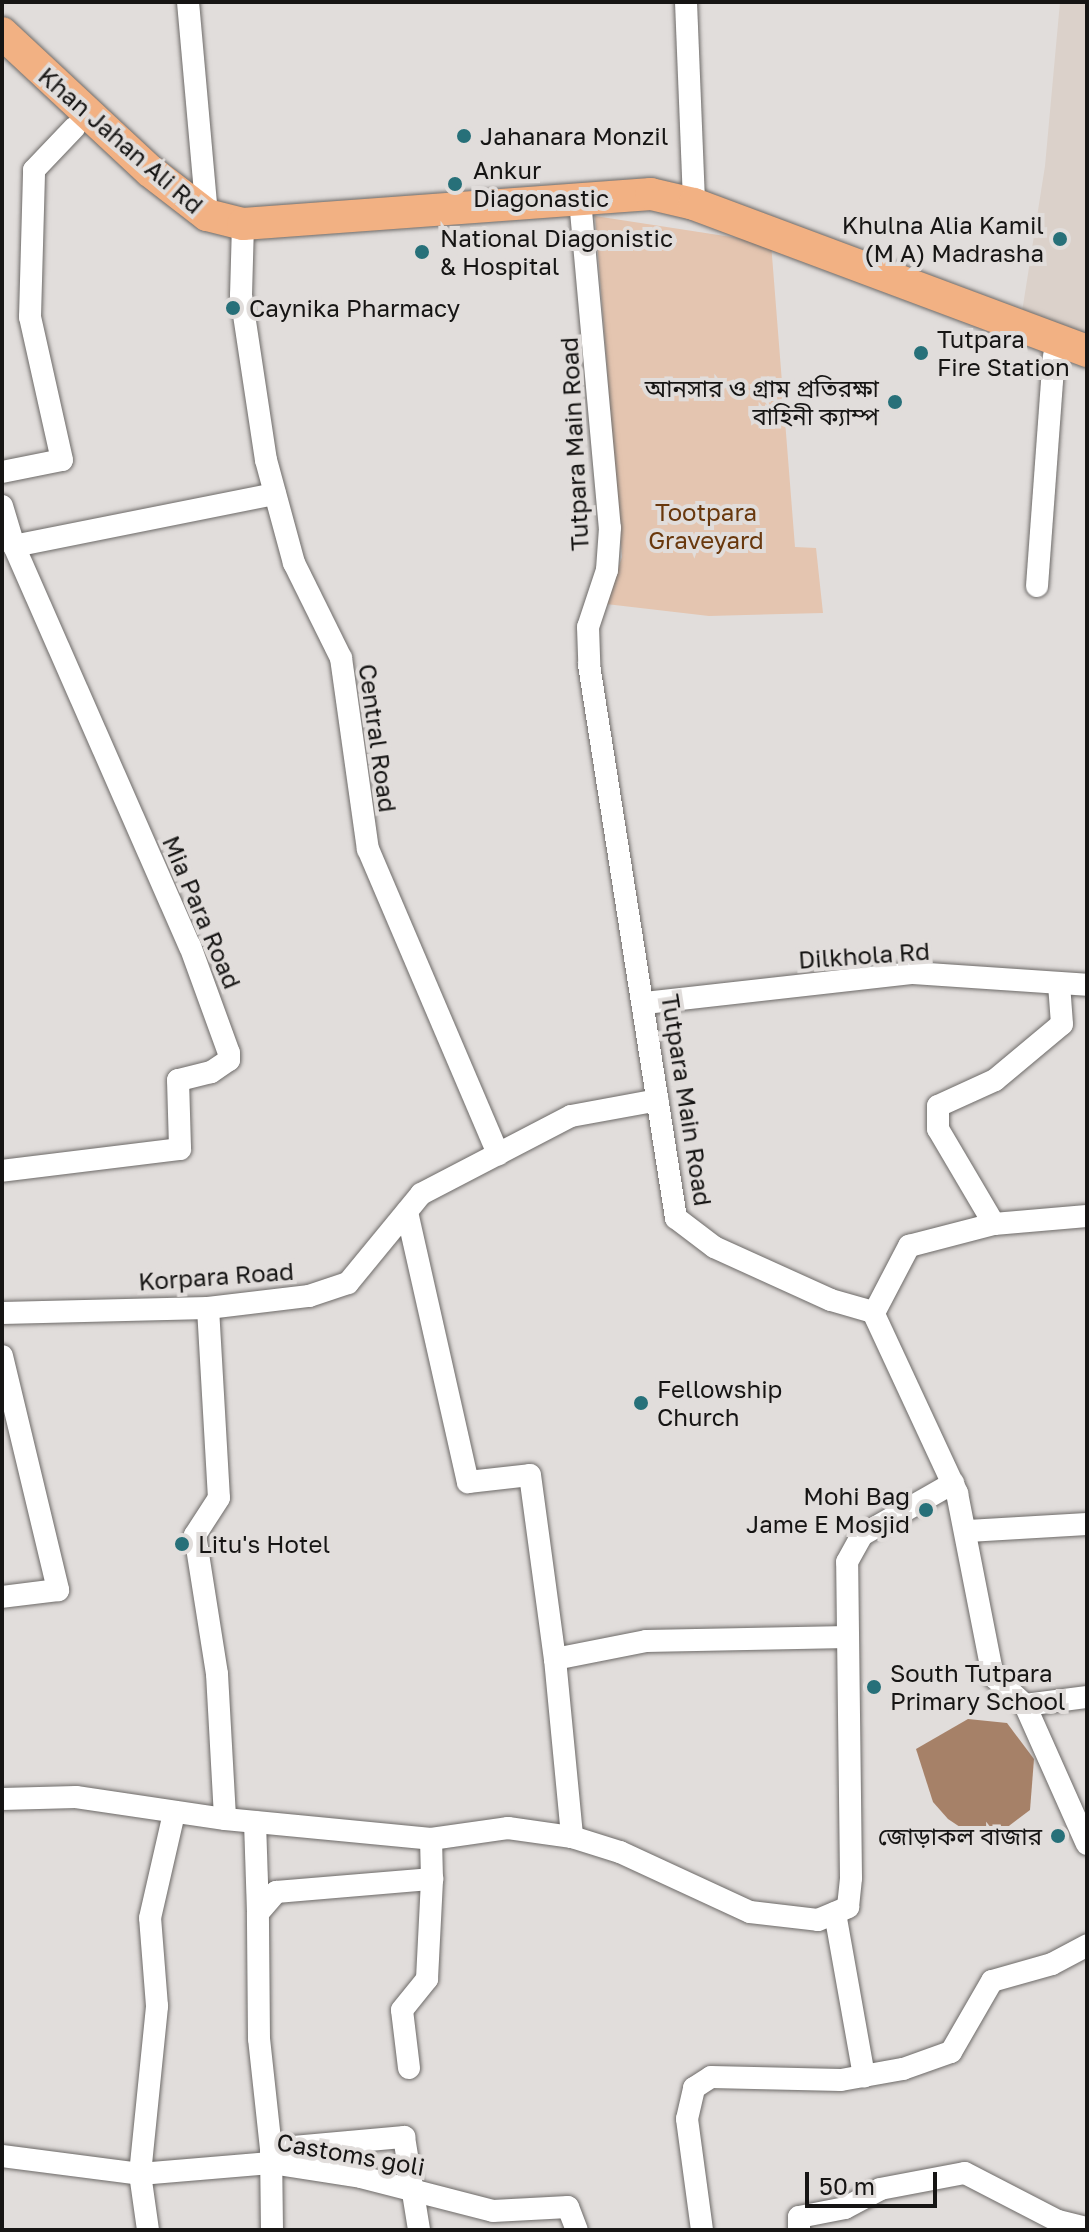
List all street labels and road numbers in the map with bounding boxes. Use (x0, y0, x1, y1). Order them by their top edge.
street label: Khan Jahan Ali Rd (33, 61, 209, 219)
street label: Tutpara Main Road (554, 336, 594, 552)
street label: Central Road (353, 662, 403, 814)
street label: Mia Para Road (157, 831, 247, 993)
street label: Dilkhola Rd (797, 936, 931, 974)
street label: Tutpara Main Road (656, 992, 718, 1208)
street label: Korpara Road (137, 1256, 295, 1296)
street label: Castoms goli (275, 2127, 427, 2181)

